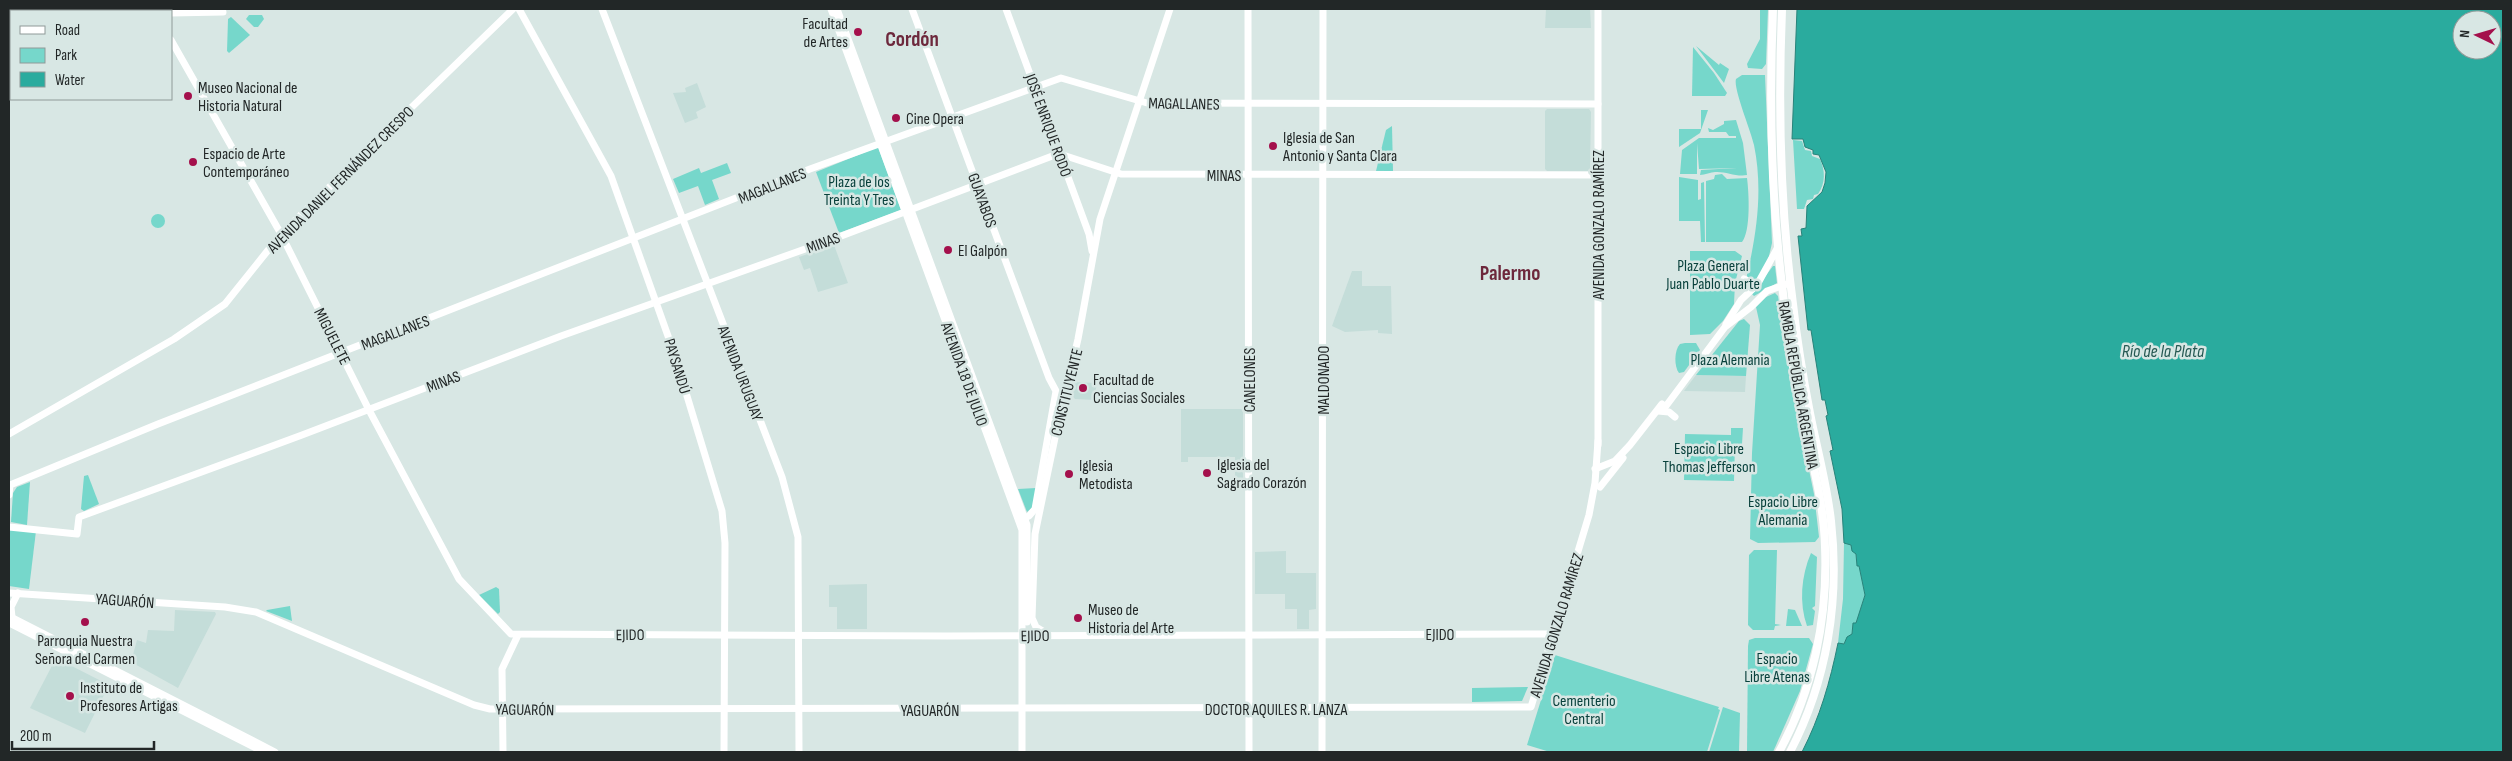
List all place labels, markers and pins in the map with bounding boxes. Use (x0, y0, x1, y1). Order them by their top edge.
place label: Facultad de Artes (802, 15, 848, 52)
marker: Facultad de Artes (852, 26, 864, 38)
place label: Museo Nacional de Historia Natural (198, 79, 298, 116)
marker: Museo Nacional de Historia Natural (182, 90, 194, 102)
place label: Cine Opera (906, 110, 964, 129)
marker: Cine Opera (890, 112, 902, 124)
place label: Iglesia de San Antonio y Santa Clara (1282, 129, 1397, 166)
marker: Iglesia de San Antonio y Santa Clara (1267, 140, 1279, 152)
place label: Espacio de Arte Contemporáneo (203, 145, 289, 182)
marker: Espacio de Arte Contemporáneo (187, 156, 199, 168)
place label: El Galpón (958, 242, 1007, 261)
marker: El Galpón (942, 244, 954, 256)
place label: Facultad de Ciencias Sociales (1093, 371, 1185, 408)
marker: Facultad de Ciencias Sociales (1077, 382, 1089, 394)
place label: Iglesia del Sagrado Corazón (1217, 456, 1307, 493)
place label: Iglesia Metodista (1079, 457, 1133, 494)
marker: Iglesia del Sagrado Corazón (1201, 467, 1213, 479)
marker: Iglesia Metodista (1063, 468, 1075, 480)
place label: Museo de Historia del Arte (1088, 601, 1174, 638)
marker: Museo de Historia del Arte (1072, 612, 1084, 624)
marker: Parroquia Nuestra Señora del Carmen (79, 616, 91, 628)
place label: Parroquia Nuestra Señora del Carmen (35, 632, 135, 669)
place label: Instituto de Profesores Artigas (80, 679, 178, 716)
marker: Instituto de Profesores Artigas (64, 690, 76, 702)

